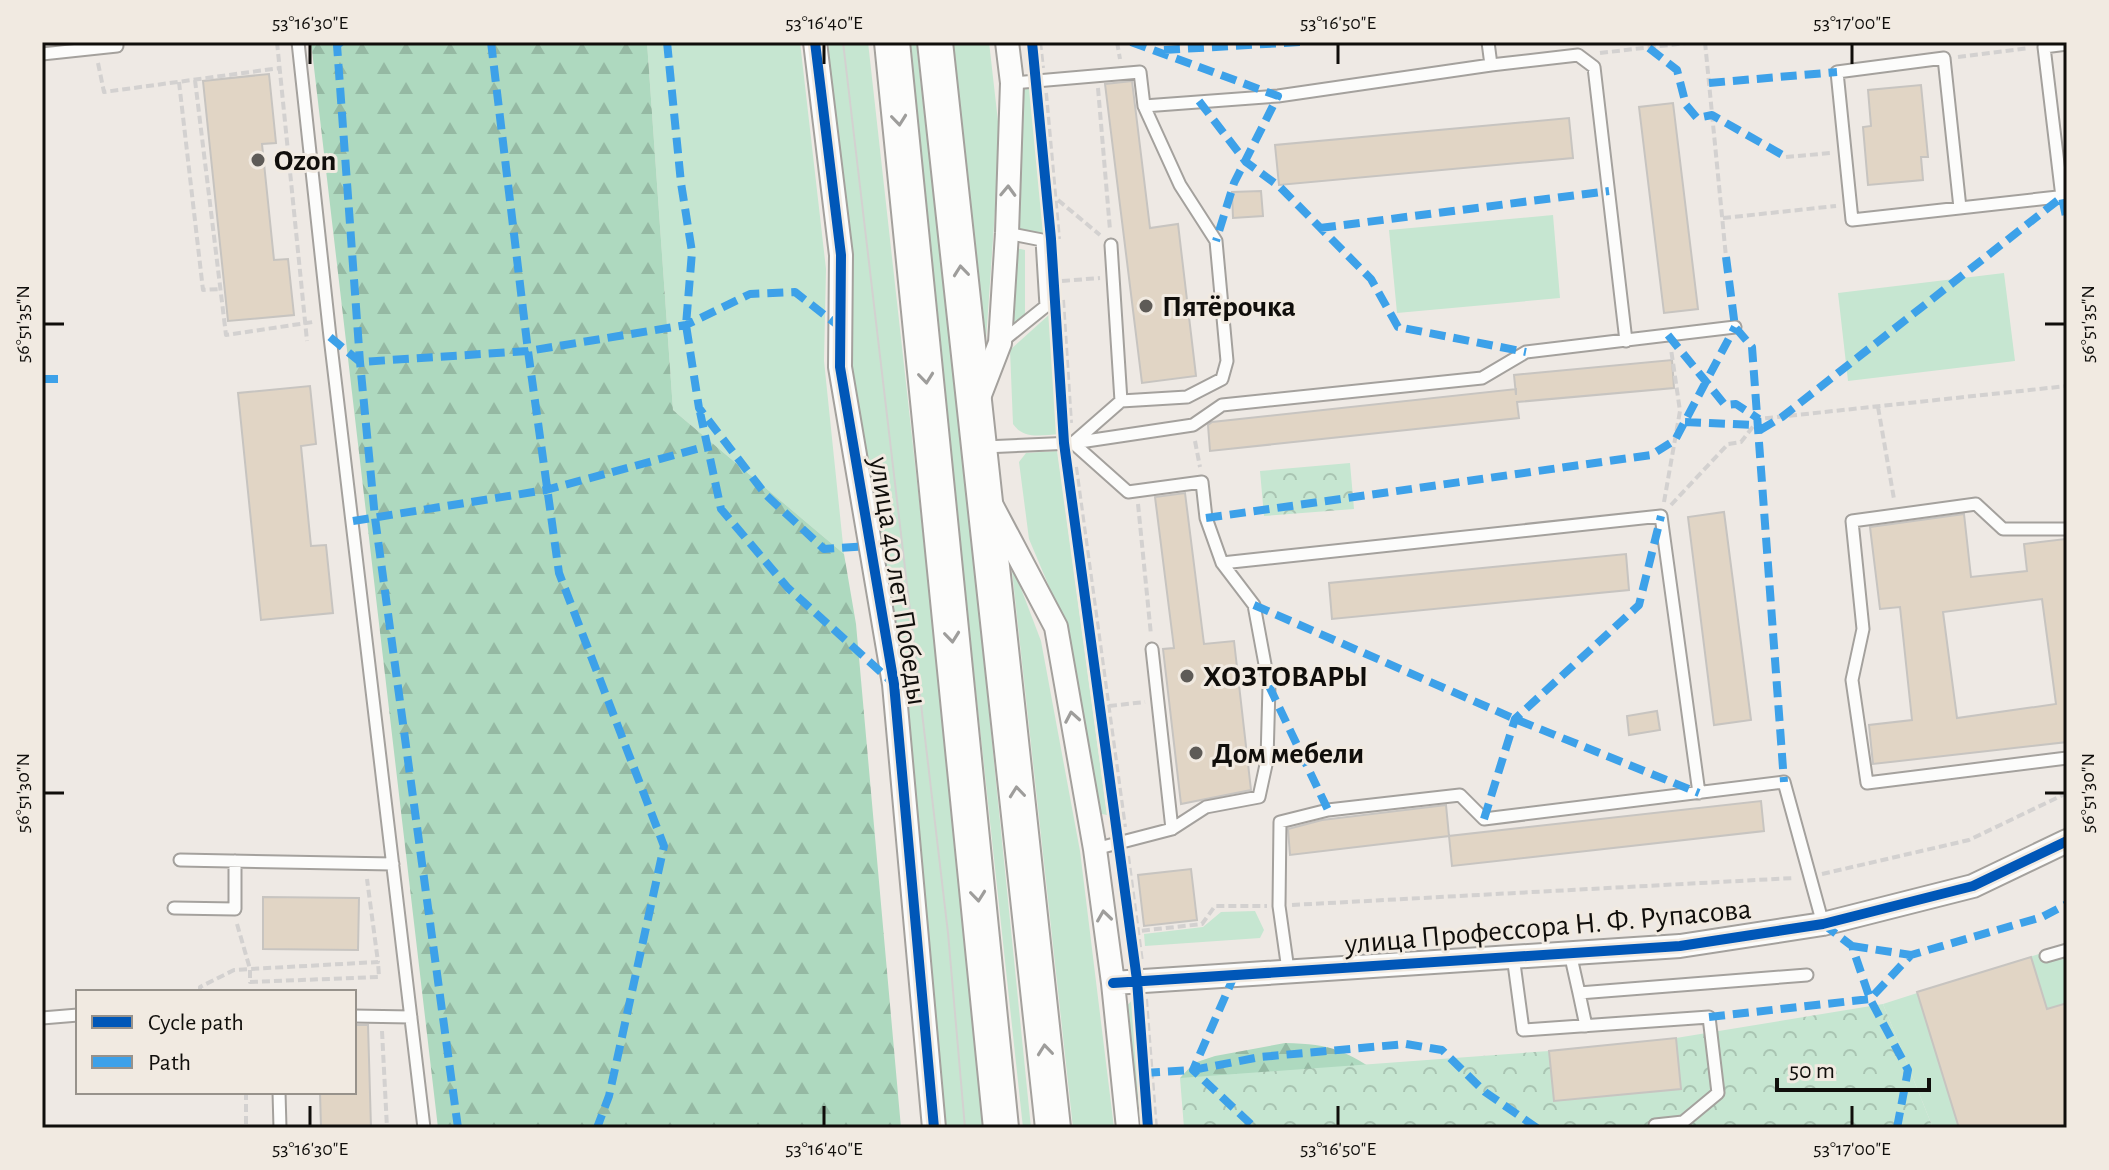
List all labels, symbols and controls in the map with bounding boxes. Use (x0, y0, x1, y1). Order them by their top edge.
text: 53°16'30"E (272, 13, 348, 33)
text: 53°16'40"E (785, 13, 863, 33)
text: 53°16'50"E (1300, 13, 1376, 33)
text: 53°17'00"E (1813, 13, 1891, 33)
one-way arrow (891, 114, 908, 127)
place label: Ozon (274, 146, 336, 176)
marker: Ozon (249, 151, 267, 169)
one-way arrow (1000, 184, 1017, 197)
one-way arrow (952, 264, 969, 277)
text: 56°51'35"N (13, 285, 33, 363)
text: 56°51'35"N (2078, 285, 2098, 363)
place label: Пятёрочка (1162, 292, 1296, 322)
marker: Пятёрочка (1137, 297, 1155, 315)
one-way arrow (917, 372, 934, 385)
street label: улица 40 лет Победы (863, 454, 932, 707)
one-way arrow (943, 631, 960, 644)
place label: ХОЗТОВАРЫ (1203, 662, 1368, 692)
marker: ХОЗТОВАРЫ (1178, 667, 1196, 685)
one-way arrow (1064, 710, 1081, 724)
place label: Дом мебели (1212, 739, 1364, 769)
marker: Дом мебели (1187, 744, 1205, 762)
text: 56°51'30"N (13, 753, 33, 833)
text: 56°51'30"N (2078, 753, 2098, 833)
one-way arrow (1008, 785, 1025, 798)
one-way arrow (969, 890, 986, 903)
street label: улица Профессора Н. Ф. Рупасова (1342, 894, 1753, 960)
one-way arrow (1096, 909, 1113, 923)
legend (76, 990, 356, 1094)
text: Cycle path (148, 1011, 244, 1035)
scale bar (1777, 1042, 1929, 1092)
one-way arrow (1036, 1044, 1053, 1057)
text: Path (148, 1051, 191, 1075)
text: 50 m (1789, 1059, 1835, 1083)
text: 53°16'30"E (272, 1139, 348, 1159)
text: 53°16'40"E (785, 1139, 863, 1159)
text: 53°16'50"E (1300, 1139, 1376, 1159)
text: 53°17'00"E (1813, 1139, 1891, 1159)

